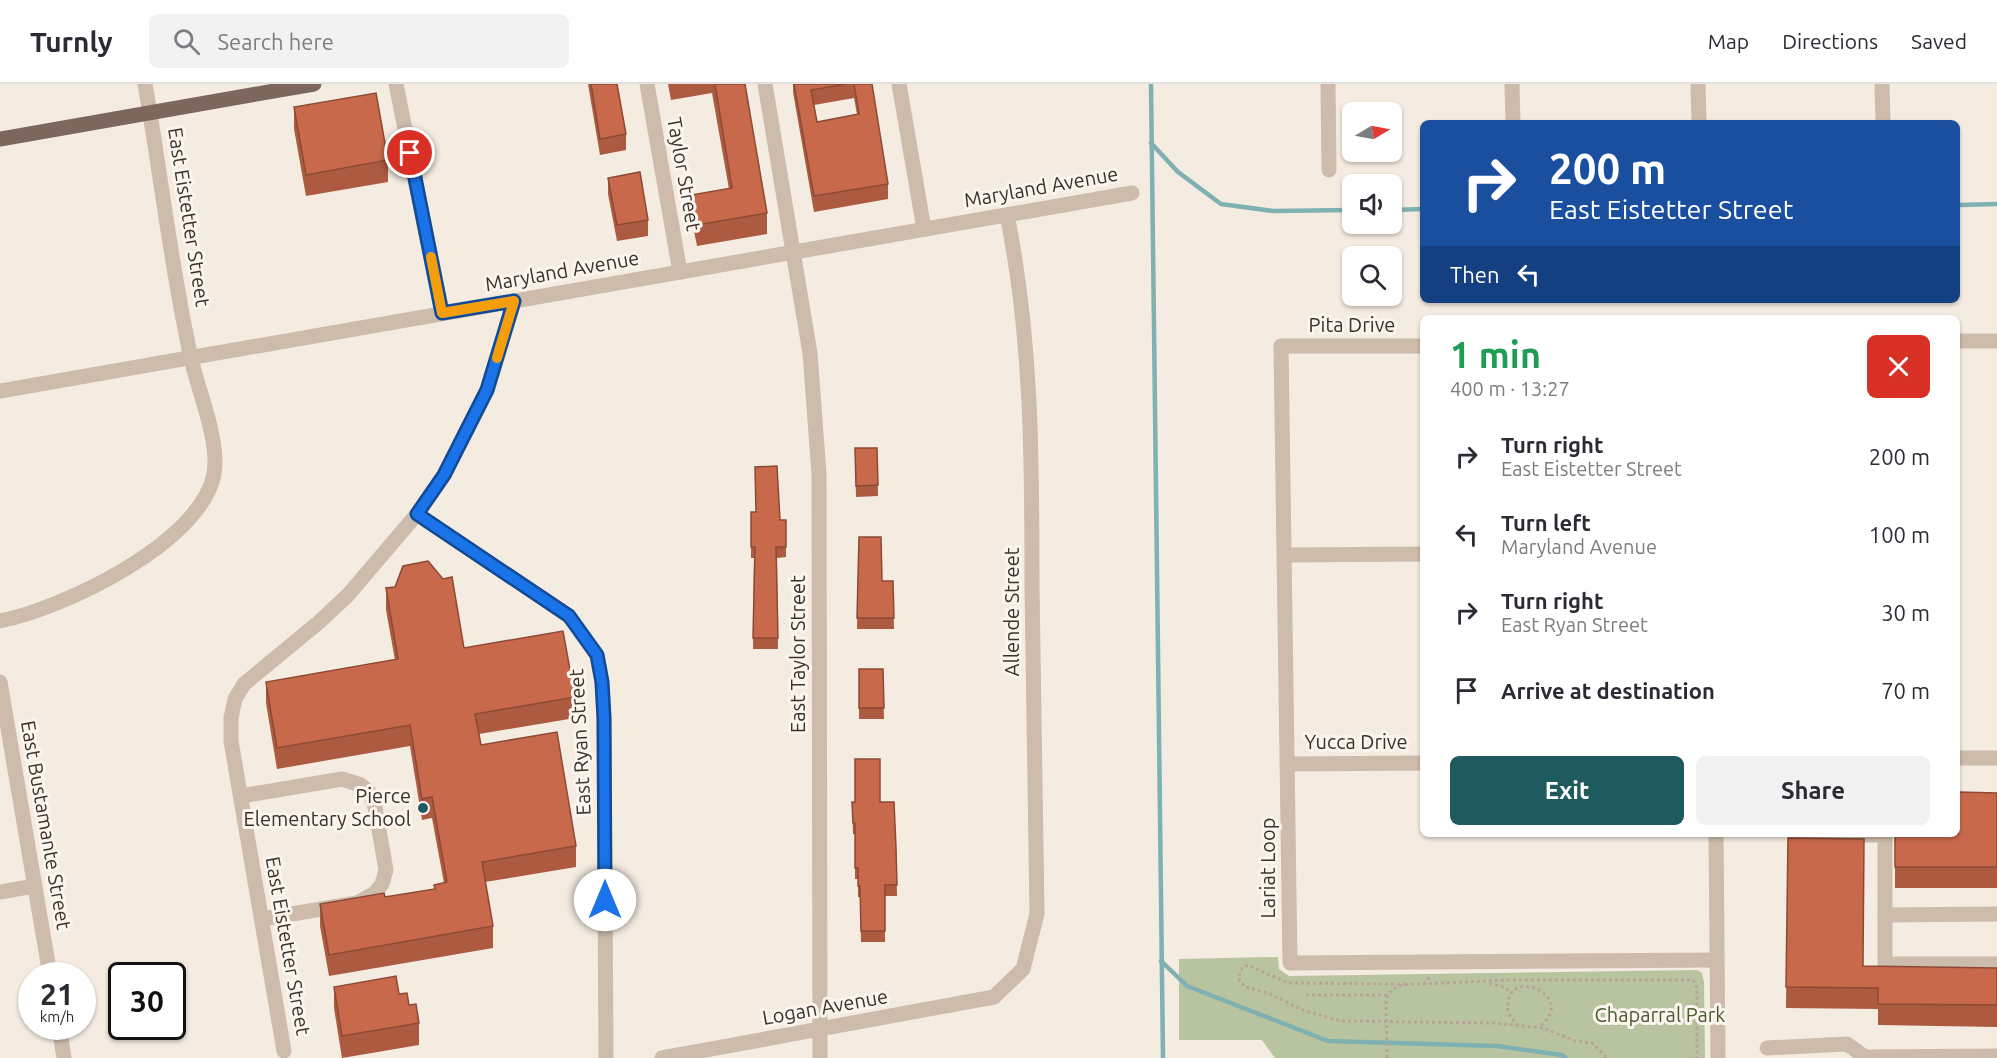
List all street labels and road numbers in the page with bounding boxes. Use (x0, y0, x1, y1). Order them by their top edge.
street label: Taylor Street (663, 115, 706, 233)
street label: East Eistetter Street (164, 126, 215, 308)
street label: Maryland Avenue (962, 162, 1120, 211)
street label: Maryland Avenue (483, 246, 641, 295)
street label: Pita Drive (1309, 313, 1395, 336)
street label: Allende Street (1000, 547, 1023, 677)
street label: East Taylor Street (786, 575, 809, 733)
street label: East Ryan Street (564, 668, 595, 816)
street label: East Bustamante Street (17, 719, 76, 931)
street label: Yucca Drive (1304, 730, 1408, 753)
street label: Lariat Loop (1256, 818, 1279, 918)
street label: East Eistetter Street (261, 855, 316, 1037)
street label: Logan Avenue (760, 984, 889, 1029)

